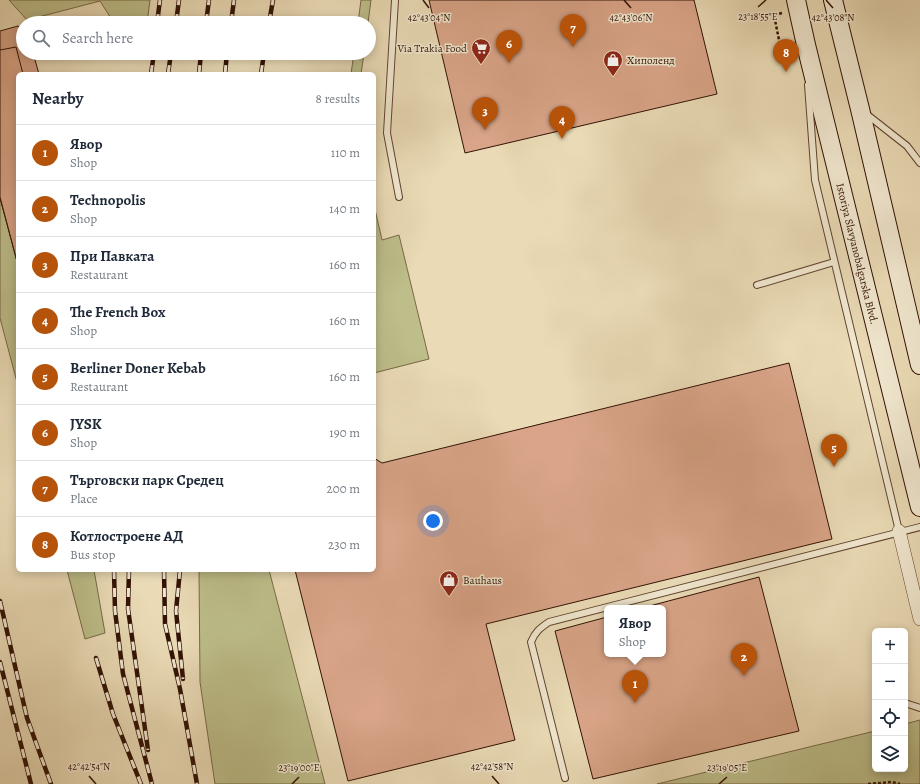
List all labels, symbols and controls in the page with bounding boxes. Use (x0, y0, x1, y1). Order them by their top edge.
text: 23°18'55"E (738, 10, 778, 23)
text: 42°43'04"N (408, 11, 450, 24)
text: 42°43'06"N (610, 11, 652, 24)
text: 42°43'08"N (811, 11, 855, 24)
pin: 7 (560, 14, 586, 47)
search box (16, 16, 376, 60)
icon: search (30, 27, 52, 49)
text: Search here (62, 28, 133, 48)
pin: 6 (496, 30, 522, 63)
supermarket icon: Via Trakia Food (470, 37, 492, 65)
pin: 8 (773, 39, 799, 72)
place label: Via Trakia Food (397, 41, 467, 56)
shop icon: Хиполенд (602, 49, 624, 77)
place label: Хиполенд (627, 53, 675, 68)
text: Nearby (32, 87, 83, 110)
text: 8 results (316, 90, 360, 107)
pin: 3 (472, 97, 498, 130)
pin: 4 (549, 106, 575, 139)
text: Явор (70, 134, 102, 154)
text: 1 (43, 144, 47, 161)
text: 110 m (331, 144, 360, 161)
text: Shop (70, 154, 97, 171)
street label: Istoriya Slavyanobalgarska Blvd. (832, 182, 882, 326)
text: Technopolis (70, 190, 146, 210)
text: 2 (42, 200, 48, 217)
text: 140 m (329, 200, 360, 217)
text: Shop (70, 210, 97, 227)
text: При Павката (70, 246, 154, 266)
text: 3 (42, 256, 48, 273)
text: 160 m (329, 256, 360, 273)
text: Restaurant (70, 266, 128, 283)
text: The French Box (70, 302, 165, 322)
text: 4 (42, 312, 48, 329)
text: 160 m (329, 312, 360, 329)
text: Shop (70, 322, 97, 339)
text: Berliner Doner Kebab (70, 358, 206, 378)
text: 5 (42, 368, 48, 385)
text: 160 m (329, 368, 360, 385)
text: Restaurant (70, 378, 128, 395)
text: JYSK (70, 414, 102, 434)
text: 6 (42, 424, 48, 441)
text: 190 m (329, 424, 360, 441)
text: Shop (70, 434, 97, 451)
pin: 5 (821, 434, 847, 467)
text: Търговски парк Средец (70, 470, 224, 490)
text: 7 (42, 480, 48, 497)
text: 200 m (327, 480, 360, 497)
text: Place (70, 490, 98, 507)
your location (423, 511, 443, 531)
text: Котлостроене АД (70, 526, 183, 546)
text: 8 (42, 536, 48, 553)
text: 230 m (328, 536, 360, 553)
text: Bus stop (70, 546, 115, 563)
shop icon: Bauhaus (438, 569, 460, 597)
place label: Bauhaus (463, 573, 502, 588)
popup (604, 605, 666, 657)
text: Явор (619, 613, 651, 633)
map controls (872, 628, 908, 772)
button: + (872, 628, 908, 664)
text: Shop (619, 633, 646, 650)
pin: 2 (731, 643, 757, 676)
button: − (872, 664, 908, 700)
pin: 1 (622, 670, 648, 703)
button: locate (872, 700, 908, 736)
button: layers (872, 736, 908, 772)
text: 42°42'54"N (68, 760, 110, 773)
text: 42°42'58"N (471, 760, 513, 773)
text: 23°19'00"E (278, 761, 320, 774)
text: 23°19'05"E (707, 761, 747, 774)

